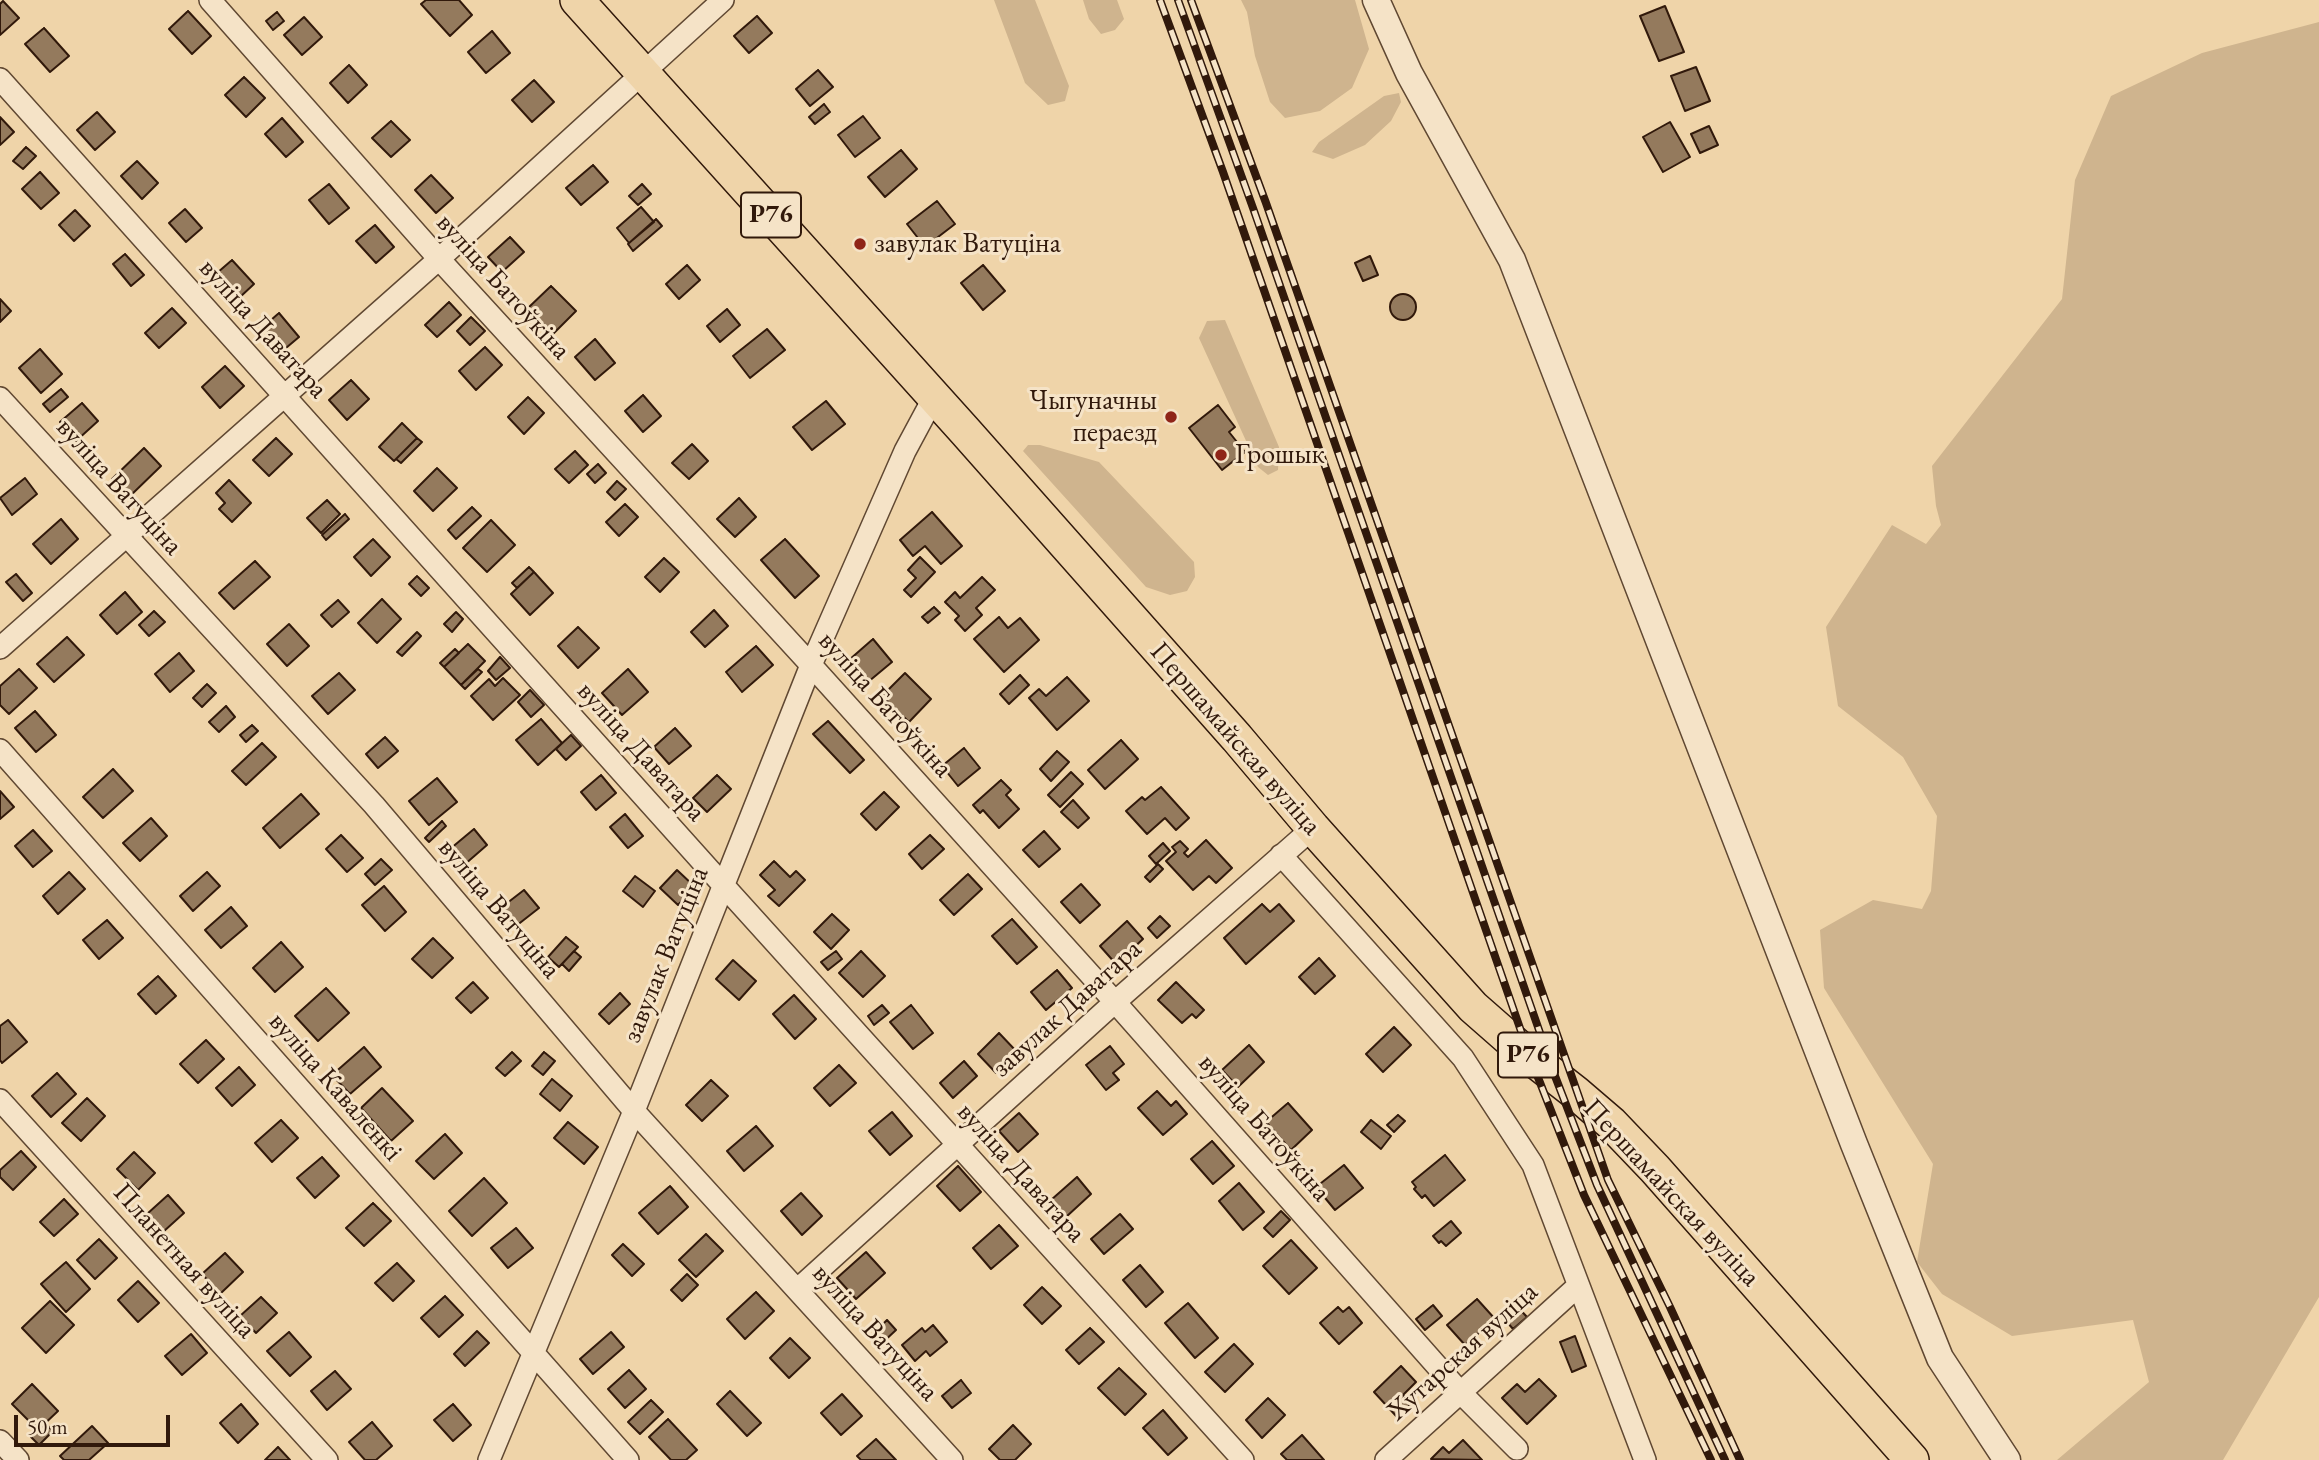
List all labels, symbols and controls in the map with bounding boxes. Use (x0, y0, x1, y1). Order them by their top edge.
road number: Р76 (741, 192, 801, 238)
street label: вуліца Батоўкіна (429, 207, 577, 367)
place label: завулак Ватуціна (874, 227, 1061, 261)
marker: завулак Ватуціна (852, 236, 868, 252)
street label: вуліца Даватара (192, 252, 334, 406)
place label: Чыгуначны пераезд (1029, 384, 1157, 450)
marker: Чыгуначны пераезд (1163, 409, 1179, 425)
street label: вуліца Ватуціна (49, 412, 189, 562)
place label: Грошык (1235, 438, 1325, 472)
marker: Грошык (1213, 447, 1229, 463)
street label: вуліца Батоўкіна (811, 625, 959, 785)
street label: Першамайская вуліца (1142, 636, 1328, 842)
street label: вуліца Даватара (570, 675, 712, 829)
street label: вуліца Ватуціна (431, 832, 567, 986)
street label: завулак Ватуціна (615, 862, 717, 1048)
street label: завулак Даватара (985, 933, 1149, 1085)
street label: вуліца Каваленкі (261, 1006, 409, 1168)
road number: Р76 (1498, 1032, 1558, 1078)
street label: вуліца Батоўкіна (1191, 1047, 1337, 1209)
street label: Першамайская вуліца (1575, 1092, 1767, 1294)
street label: вуліца Даватара (950, 1096, 1092, 1250)
street label: Планетная вуліца (105, 1176, 263, 1346)
street label: вуліца Ватуціна (805, 1258, 945, 1408)
street label: Хутарская вуліца (1381, 1276, 1545, 1428)
scale bar (18, 1400, 173, 1444)
text: 50 m (27, 1413, 68, 1440)

